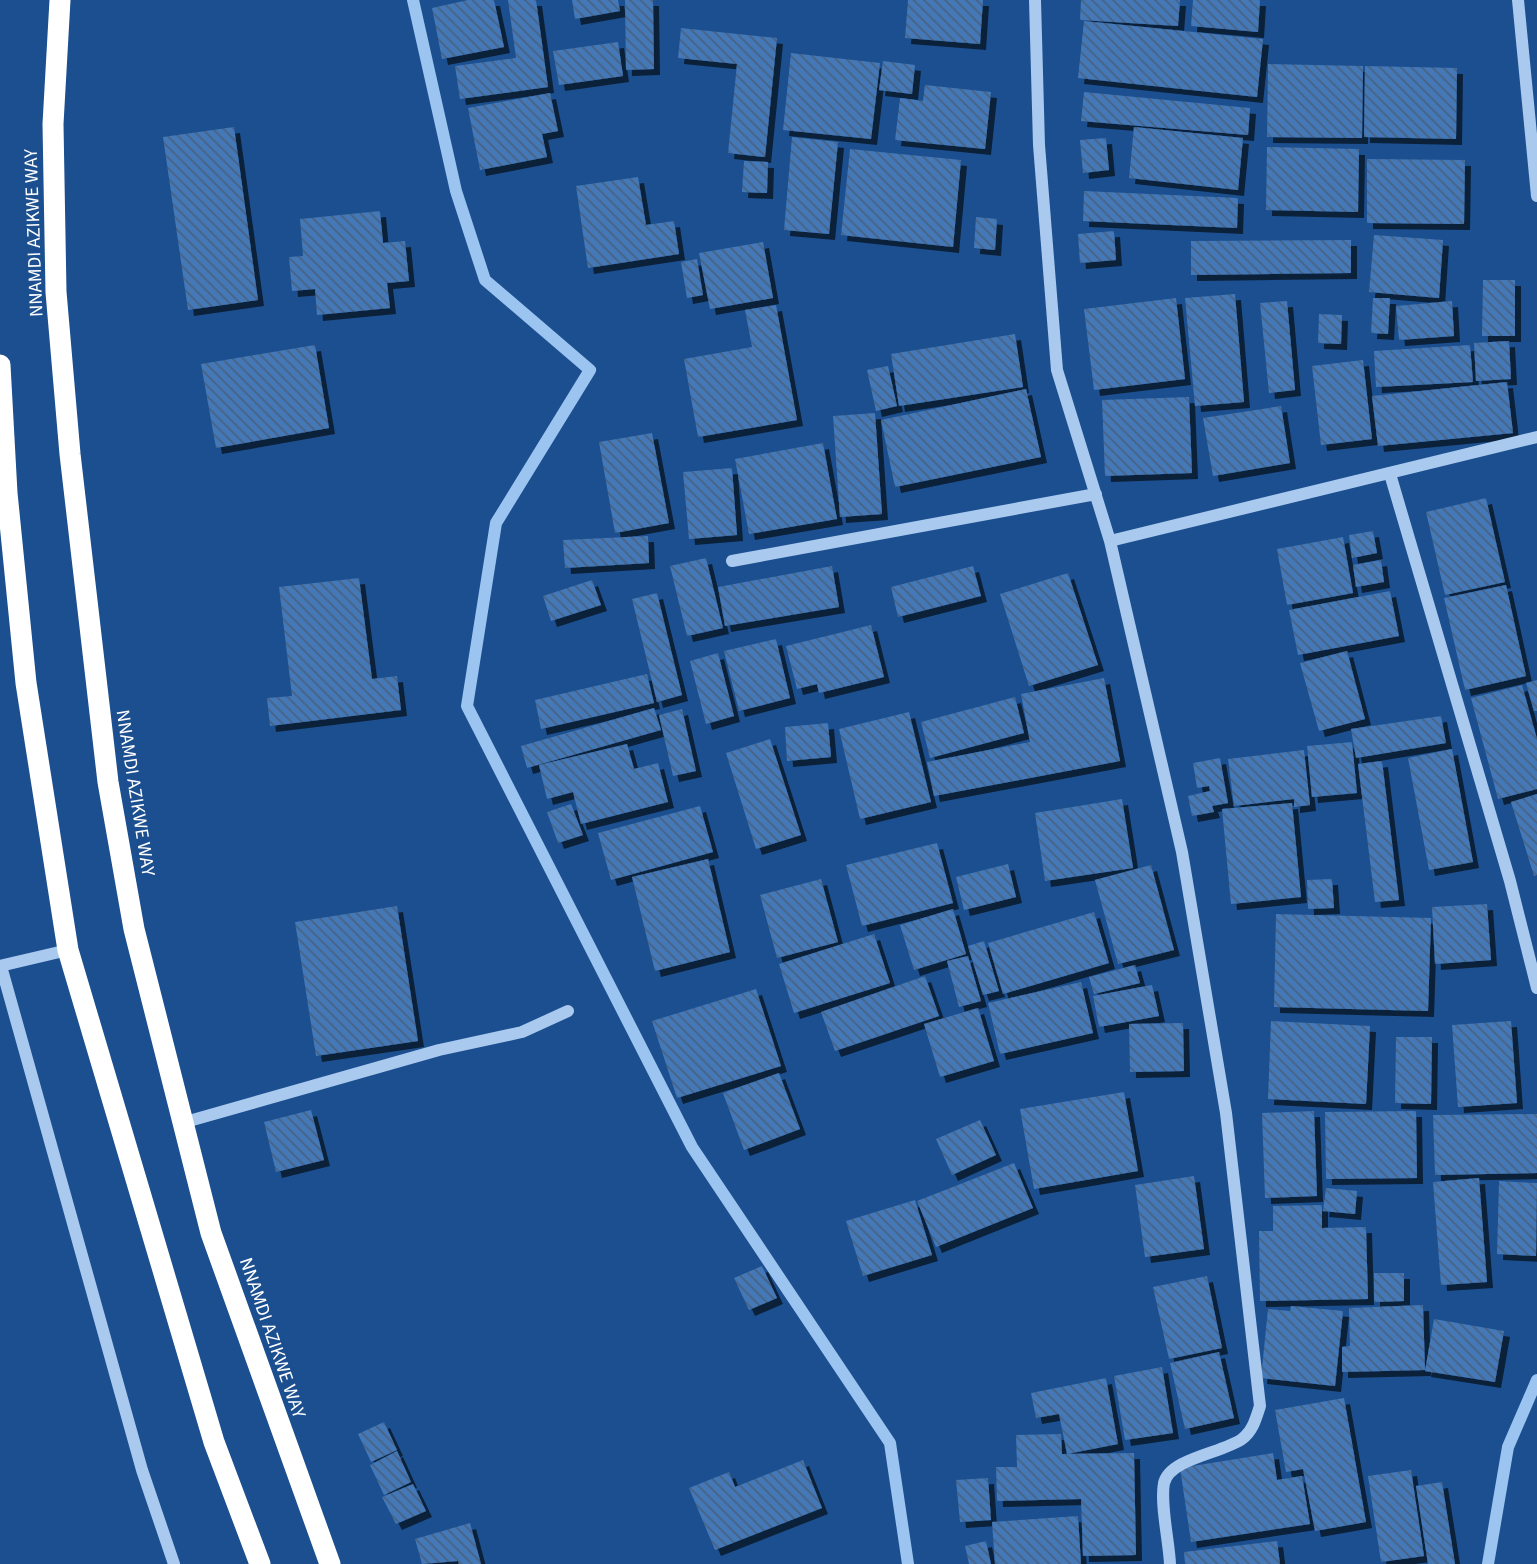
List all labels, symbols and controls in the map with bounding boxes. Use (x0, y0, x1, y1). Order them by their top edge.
street label: NNAMDI AZIKWE WAY (18, 148, 50, 318)
street label: NNAMDI AZIKWE WAY (109, 708, 162, 879)
street label: NNAMDI AZIKWE WAY (232, 1254, 312, 1423)

